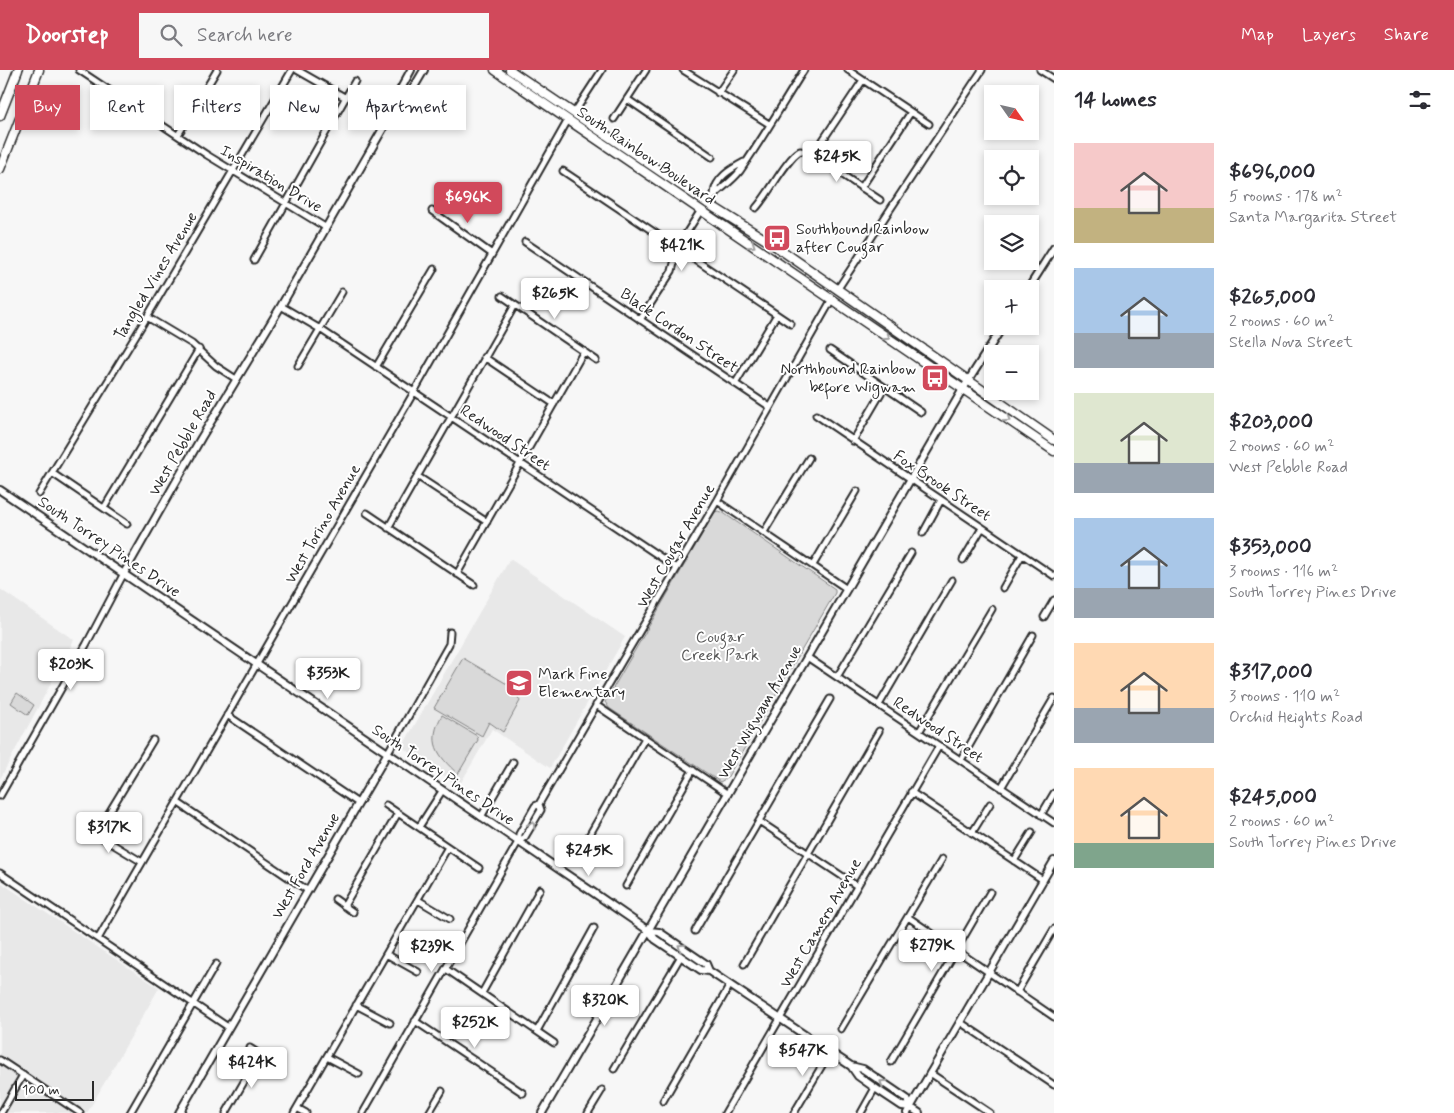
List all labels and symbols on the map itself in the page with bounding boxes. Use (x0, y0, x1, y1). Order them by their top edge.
north arrow (984, 85, 1039, 140)
street label: South Rainbow Boulevard (573, 102, 719, 210)
street label: Inspiration Drive (216, 140, 326, 218)
pin: $245K (802, 140, 872, 183)
pin: $696K (433, 182, 503, 224)
street label: Tangled Vines Avenue (109, 208, 203, 345)
place label: Southbound Rainbow after Cougar (796, 219, 929, 259)
bus stop icon: Southbound Rainbow after Cougar (762, 223, 792, 253)
pin: $421K (647, 230, 717, 272)
one-way arrow (747, 239, 756, 248)
pin: $265K (520, 278, 590, 320)
street label: Black Cordon Street (616, 284, 742, 379)
one-way arrow (881, 330, 890, 340)
place label: Northbound Rainbow before Wigwam (780, 359, 916, 400)
bus stop icon: Northbound Rainbow before Wigwam (920, 363, 950, 393)
street label: West Pebble Road (144, 386, 222, 500)
street label: Redwood Street (456, 400, 554, 476)
one-way arrow (1001, 413, 1011, 422)
street label: Fox Brook Street (889, 446, 995, 526)
street label: West Torino Avenue (280, 460, 366, 588)
street label: West Cougar Avenue (632, 480, 721, 612)
street label: South Torrey Pines Drive (34, 491, 184, 603)
park label: Cougar Creek Park (681, 627, 759, 666)
street label: West Wigwam Avenue (713, 641, 808, 784)
pin: $203K (36, 648, 106, 691)
pin: $353K (293, 658, 363, 700)
place label: Mark Fine Elementary (538, 664, 625, 703)
school or university icon: Mark Fine Elementary (504, 668, 534, 698)
street label: Redwood Street (889, 692, 987, 768)
street label: South Torrey Pines Drive (368, 719, 518, 831)
street label: West Ford Avenue (267, 809, 345, 923)
pin: $317K (74, 812, 144, 854)
one-way arrow (526, 821, 536, 830)
pin: $245K (554, 834, 624, 877)
street label: West Camero Avenue (775, 854, 867, 992)
pin: $239K (397, 930, 467, 973)
pin: $279K (897, 930, 967, 972)
one-way arrow (678, 944, 687, 953)
pin: $320K (570, 984, 640, 1027)
pin: $252K (440, 1006, 510, 1049)
pin: $547K (768, 1034, 838, 1077)
pin: $424K (217, 1046, 287, 1089)
scale bar (15, 1078, 94, 1101)
one-way arrow (880, 1080, 889, 1089)

